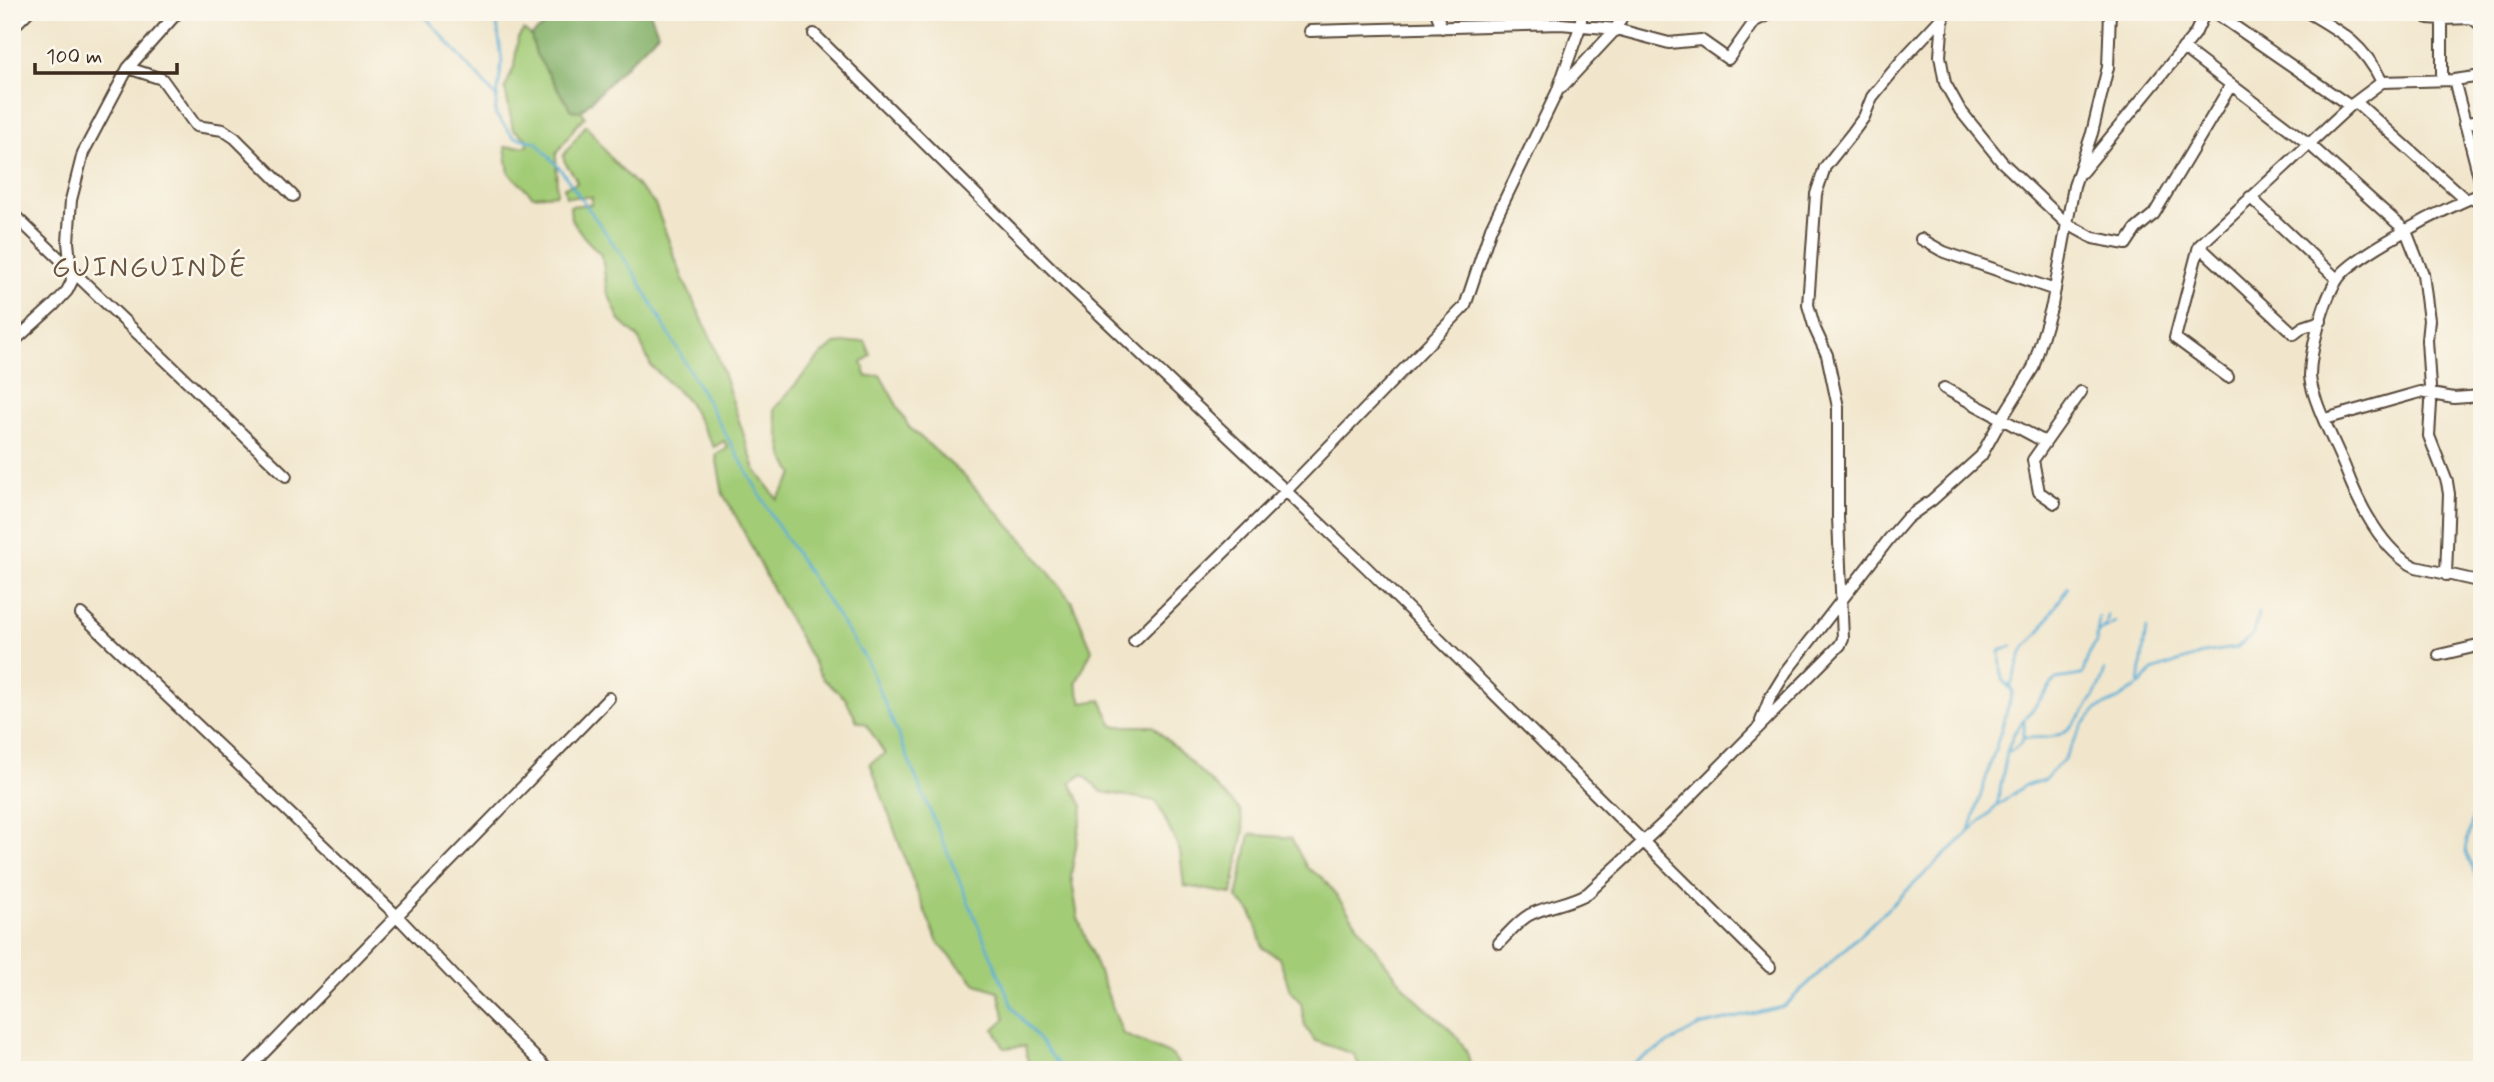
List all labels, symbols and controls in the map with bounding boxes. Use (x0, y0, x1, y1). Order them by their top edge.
scale bar (35, 32, 177, 76)
text: 100 m (46, 43, 102, 71)
district label: GUINGUINDÉ (52, 248, 248, 287)

